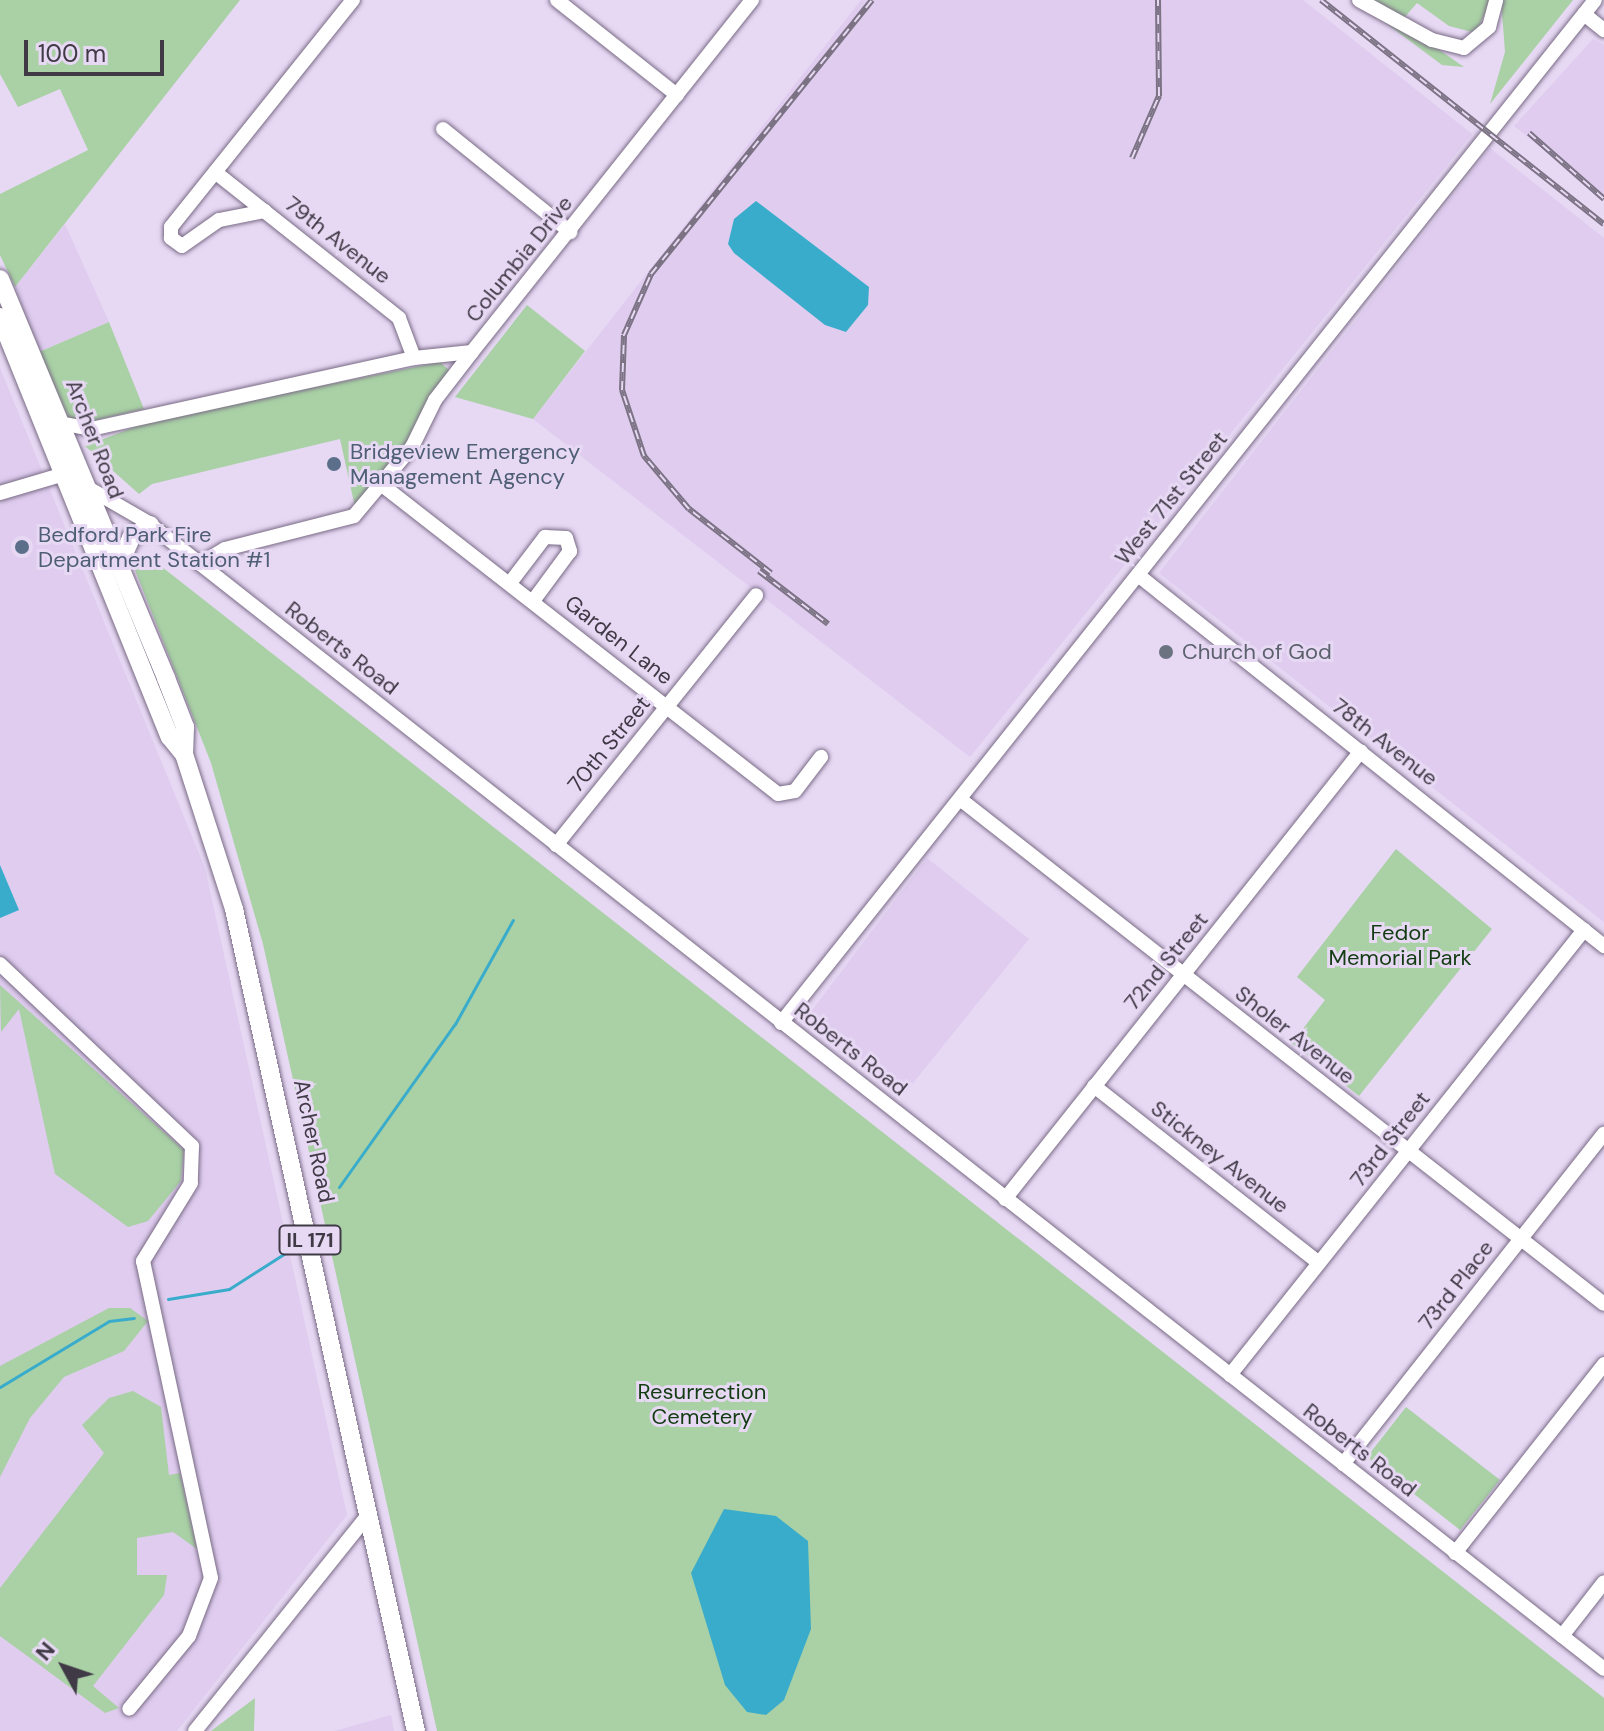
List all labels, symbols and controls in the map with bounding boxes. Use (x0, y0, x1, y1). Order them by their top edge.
scale bar (28, 24, 168, 74)
text: 100 m (38, 38, 106, 69)
street label: 79th Avenue (280, 191, 396, 289)
street label: Columbia Drive (460, 191, 578, 327)
street label: Archer Road (60, 376, 130, 502)
street label: West 71st Street (1109, 426, 1233, 570)
place label: Bridgeview Emergency Management Agency (350, 438, 580, 490)
marker: Bridgeview Emergency Management Agency (325, 455, 343, 473)
place label: Bedford Park Fire Department Station #1 (38, 521, 270, 572)
marker: Bedford Park Fire Department Station #1 (13, 538, 31, 556)
street label: Garden Lane (560, 590, 678, 690)
street label: Roberts Road (280, 596, 404, 700)
place label: Church of God (1182, 639, 1332, 665)
marker: Church of God (1157, 643, 1175, 661)
street label: 70th Street (562, 691, 656, 797)
street label: 78th Avenue (1327, 693, 1443, 791)
street label: 72nd Street (1118, 907, 1214, 1015)
park label: Fedor Memorial Park (1328, 919, 1472, 970)
street label: Sholer Avenue (1230, 980, 1360, 1090)
street label: Roberts Road (789, 997, 913, 1101)
street label: Archer Road (288, 1077, 340, 1205)
street label: 73rd Street (1345, 1086, 1435, 1192)
street label: Stickney Avenue (1146, 1095, 1294, 1219)
road number: IL 171 (278, 1224, 342, 1256)
street label: 73rd Place (1413, 1235, 1499, 1335)
park label: Resurrection Cemetery (638, 1378, 766, 1430)
street label: Roberts Road (1298, 1398, 1422, 1502)
north arrow (24, 1627, 104, 1707)
text: N (29, 1636, 61, 1667)

